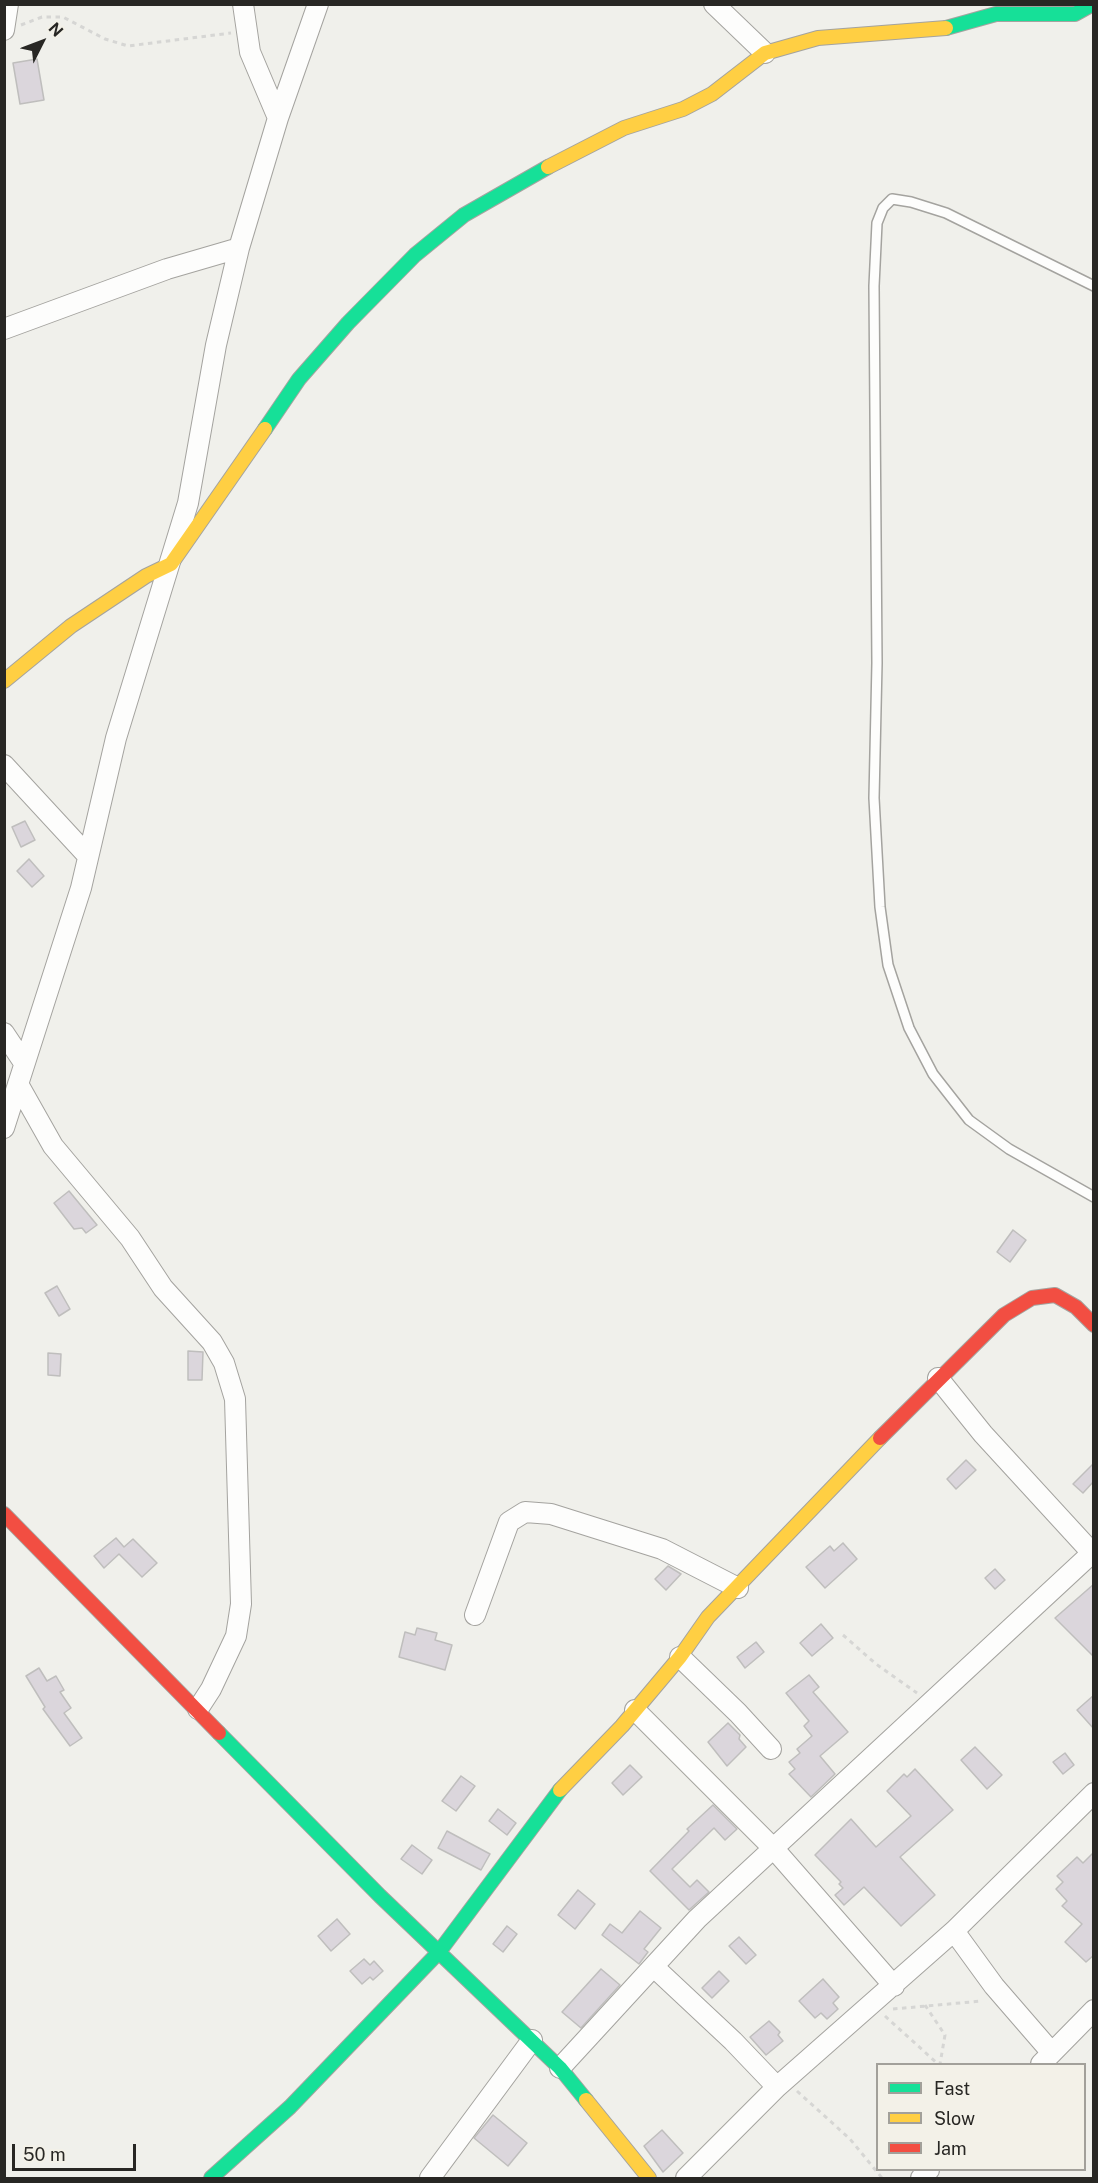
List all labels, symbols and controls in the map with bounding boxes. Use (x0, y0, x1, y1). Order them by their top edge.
north arrow (12, 12, 72, 72)
text: N (44, 19, 67, 41)
legend (876, 2063, 1086, 2171)
text: Fast (934, 2078, 970, 2099)
text: Slow (934, 2108, 975, 2129)
scale bar (15, 2132, 140, 2170)
text: Jam (934, 2138, 967, 2159)
text: 50 m (23, 2144, 66, 2165)

